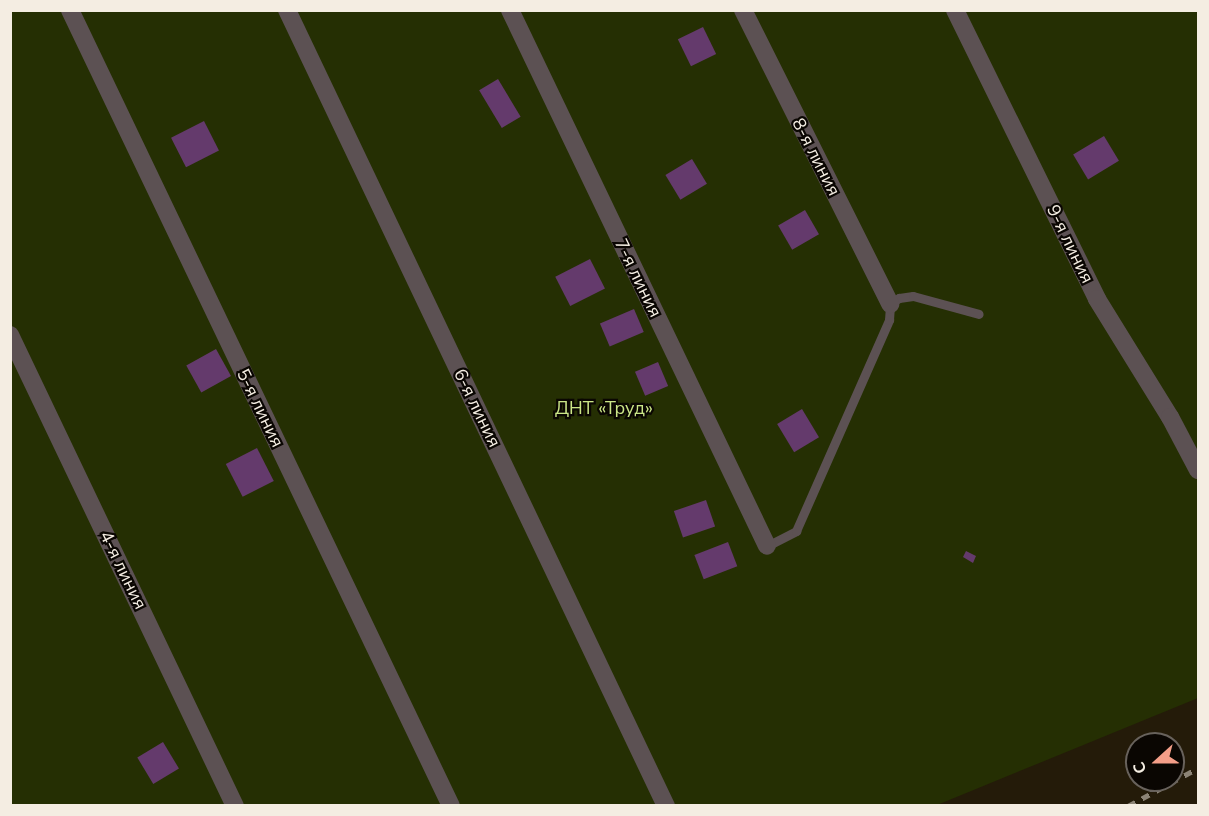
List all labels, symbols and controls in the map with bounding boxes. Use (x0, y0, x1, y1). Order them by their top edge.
street label: 8-я линия (787, 115, 845, 199)
street label: 9-я линия (1042, 201, 1098, 287)
street label: 7-я линия (610, 235, 666, 321)
street label: 5-я линия (232, 365, 288, 451)
street label: 6-я линия (449, 365, 505, 451)
park label: ДНТ «Труд» (555, 397, 653, 419)
street label: 4-я линия (95, 527, 151, 613)
north arrow (1125, 732, 1185, 792)
text: С (1128, 759, 1152, 777)

